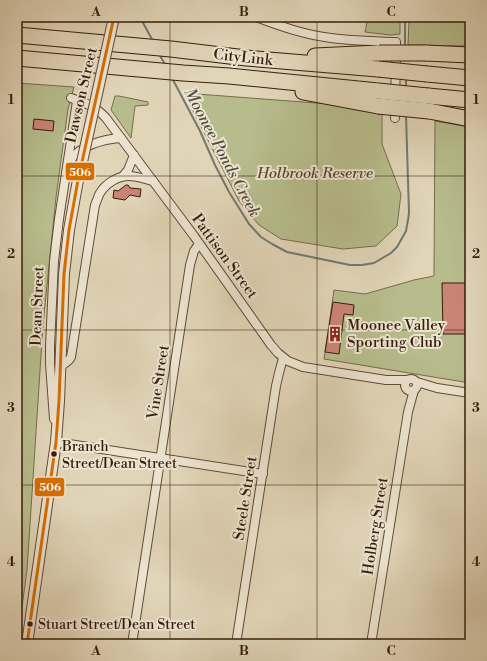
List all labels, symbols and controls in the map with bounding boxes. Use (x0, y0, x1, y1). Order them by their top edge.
text: A (90, 4, 101, 20)
text: B (239, 4, 249, 20)
text: C (386, 4, 396, 20)
street label: Dawson Street (61, 45, 102, 145)
street label: CityLink (212, 45, 275, 70)
water label: Moonee Ponds Creek (180, 84, 265, 221)
text: 1 (8, 92, 15, 108)
text: 1 (473, 92, 480, 108)
line badge: 506 (65, 162, 95, 181)
park label: Holbrook Reserve (256, 164, 373, 183)
text: 506 (69, 166, 91, 180)
street label: Pattison Street (187, 210, 262, 303)
text: 2 (7, 246, 15, 262)
text: 2 (472, 246, 480, 262)
street label: Dean Street (27, 265, 48, 346)
place label: Moonee Valley Sporting Club (347, 316, 446, 352)
building icon: Moonee Valley Sporting Club (326, 325, 344, 343)
street label: Vine Street (143, 343, 174, 422)
text: 3 (7, 400, 15, 416)
text: 3 (472, 400, 480, 416)
place label: Branch Street/Dean Street (61, 438, 177, 473)
marker: Branch Street/Dean Street (49, 449, 59, 459)
street label: Steele Street (229, 454, 262, 541)
street label: Holberg Street (358, 475, 393, 576)
line badge: 506 (34, 477, 65, 497)
text: 506 (39, 481, 61, 495)
text: 4 (7, 554, 16, 570)
text: 4 (472, 554, 481, 570)
place label: Stuart Street/Dean Street (38, 616, 195, 634)
marker: Stuart Street/Dean Street (25, 619, 35, 629)
text: A (90, 643, 101, 659)
text: B (239, 643, 249, 659)
text: C (386, 643, 396, 659)

